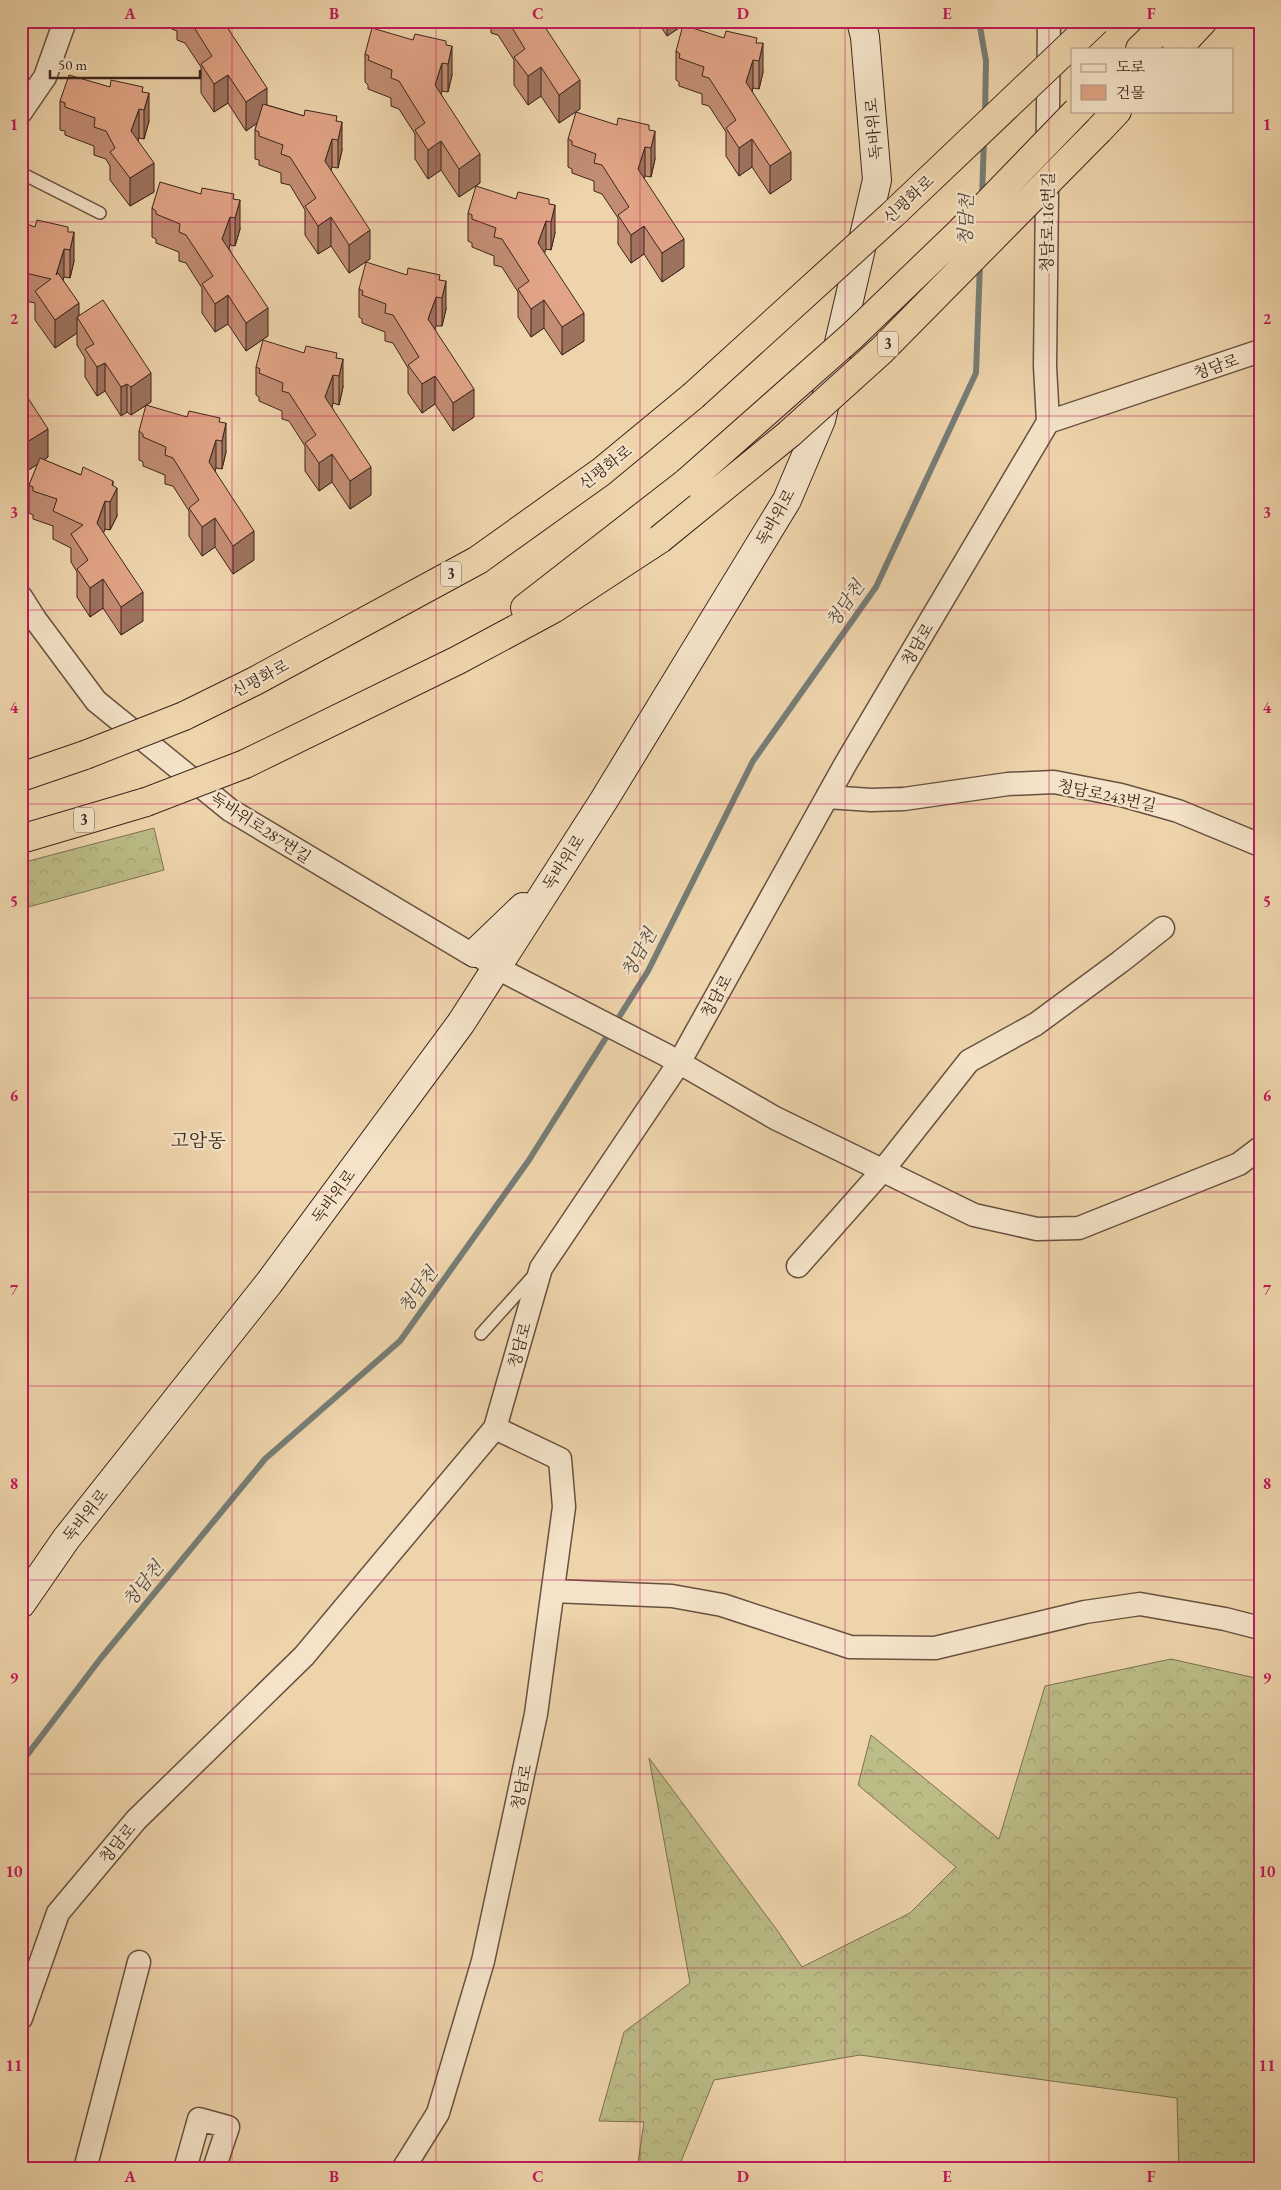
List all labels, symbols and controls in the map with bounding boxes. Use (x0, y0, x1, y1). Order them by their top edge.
text: A (123, 3, 136, 24)
text: B (329, 3, 339, 24)
text: C (532, 3, 544, 24)
text: D (737, 3, 749, 24)
text: E (942, 3, 952, 24)
text: F (1147, 3, 1156, 24)
scale bar (50, 48, 200, 80)
legend (1071, 48, 1234, 112)
text: 50 m (58, 55, 87, 74)
text: 도로 (1116, 57, 1145, 76)
text: 건물 (1116, 83, 1145, 102)
street label: 독바위로 (860, 97, 887, 161)
text: 1 (10, 114, 18, 135)
text: 1 (1263, 114, 1271, 135)
street label: 신평화로 (879, 170, 939, 228)
street label: 청담로116번길 (1036, 172, 1059, 272)
water label: 청담천 (953, 192, 978, 246)
text: 2 (10, 308, 19, 329)
text: 2 (1263, 308, 1272, 329)
road number: 3 (878, 332, 898, 356)
street label: 청담로 (1191, 349, 1242, 384)
street label: 신평화로 (574, 440, 637, 495)
street label: 독바위로 (751, 485, 800, 549)
text: 3 (10, 502, 18, 523)
text: 3 (1263, 502, 1271, 523)
road number: 3 (441, 562, 461, 586)
water label: 청담천 (820, 574, 870, 632)
street label: 청담로 (896, 619, 939, 670)
street label: 신평화로 (228, 654, 293, 702)
text: 4 (10, 697, 19, 718)
text: 4 (1263, 697, 1272, 718)
street label: 청담로243번길 (1056, 775, 1158, 816)
street label: 독바위로287번길 (206, 787, 315, 868)
road number: 3 (74, 808, 94, 832)
street label: 독바위로 (538, 830, 589, 894)
text: 5 (10, 891, 18, 912)
text: 5 (1263, 891, 1271, 912)
water label: 청담천 (616, 923, 662, 981)
street label: 청담로 (696, 970, 737, 1022)
text: 6 (10, 1085, 19, 1106)
text: 6 (1263, 1085, 1272, 1106)
district label: 고암동 (170, 1128, 226, 1153)
street label: 독바위로 (307, 1165, 360, 1227)
water label: 청담천 (393, 1261, 443, 1318)
text: 7 (10, 1279, 19, 1300)
text: 7 (1263, 1279, 1272, 1300)
street label: 청담로 (503, 1319, 536, 1370)
text: 8 (10, 1473, 18, 1494)
text: 8 (1263, 1473, 1271, 1494)
street label: 독바위로 (58, 1484, 113, 1546)
water label: 청담천 (117, 1555, 169, 1611)
text: 9 (10, 1667, 19, 1688)
text: 9 (1263, 1667, 1272, 1688)
street label: 청담로 (506, 1762, 537, 1812)
street label: 청담로 (94, 1818, 141, 1868)
text: 10 (6, 1861, 23, 1882)
text: 10 (1259, 1861, 1276, 1882)
text: 11 (6, 2055, 22, 2076)
text: 11 (1259, 2055, 1275, 2076)
text: A (123, 2166, 136, 2187)
text: B (329, 2166, 339, 2187)
text: C (532, 2166, 544, 2187)
text: D (737, 2166, 749, 2187)
text: E (942, 2166, 952, 2187)
text: F (1147, 2166, 1156, 2187)

